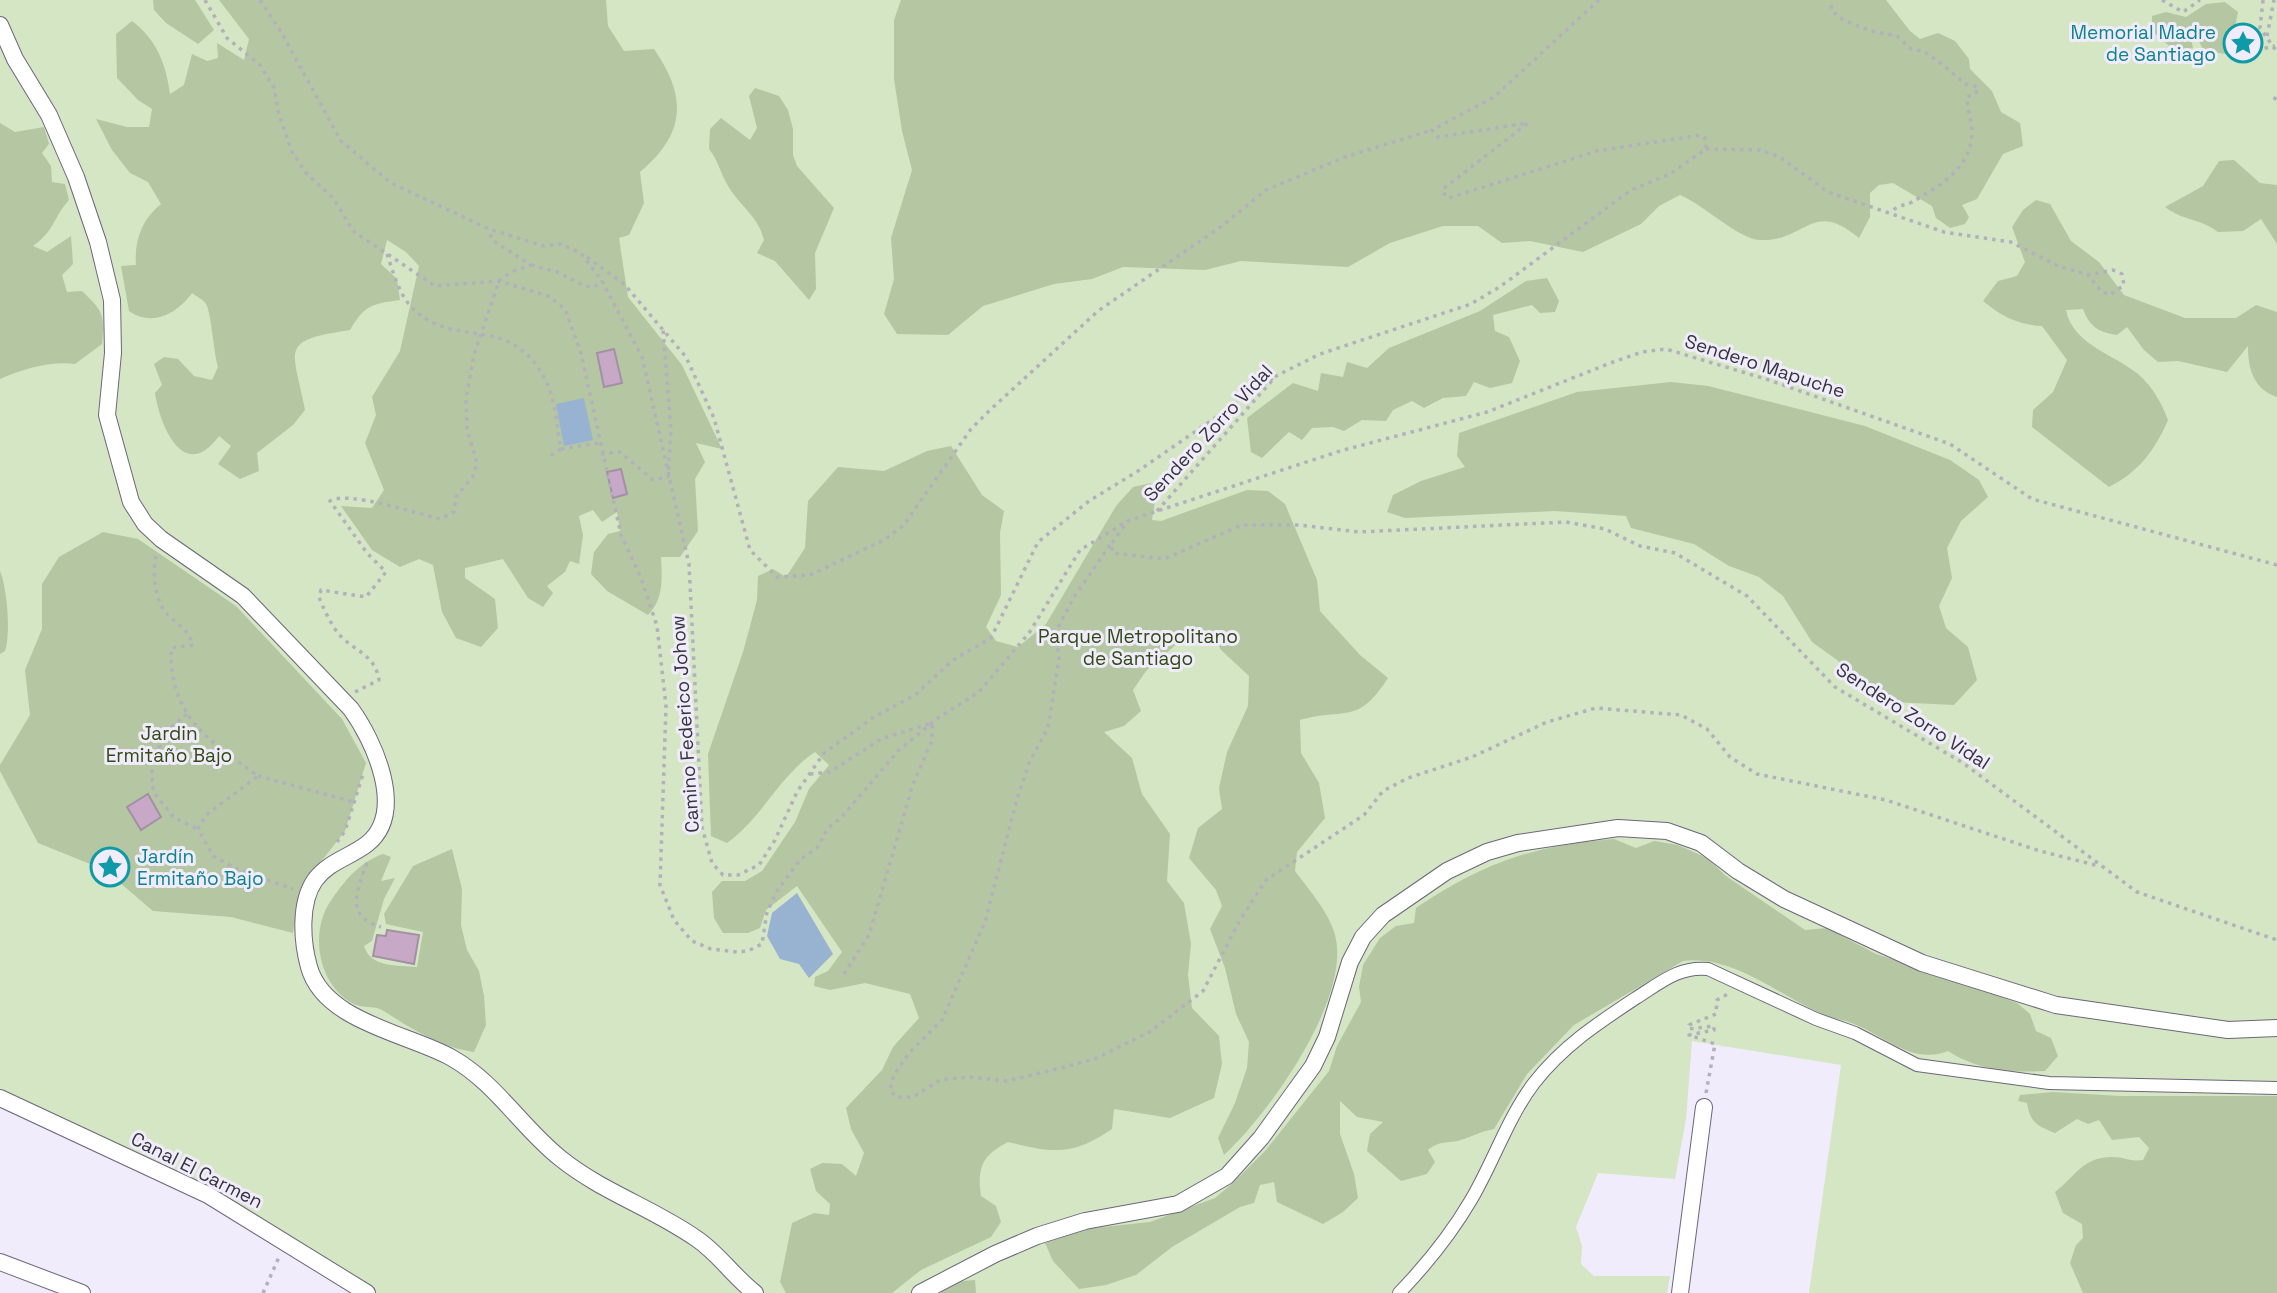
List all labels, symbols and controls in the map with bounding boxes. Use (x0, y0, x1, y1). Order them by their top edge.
place label: Memorial Madre de Santiago (2071, 20, 2216, 67)
place icon: Memorial Madre de Santiago (2222, 22, 2264, 64)
street label: Sendero Mapuche (1682, 328, 1848, 404)
street label: Sendero Zorro Vidal (1138, 359, 1278, 507)
street label: Camino Federico Johow (665, 614, 705, 834)
park label: Parque Metropolitano de Santiago (1038, 624, 1238, 671)
street label: Sendero Zorro Vidal (1831, 657, 1995, 775)
park label: Jardin Ermitaño Bajo (106, 721, 232, 768)
place label: Jardín Ermitaño Bajo (137, 844, 264, 891)
place icon: Jardín Ermitaño Bajo (89, 846, 131, 888)
street label: Canal El Carmen (127, 1126, 267, 1214)

